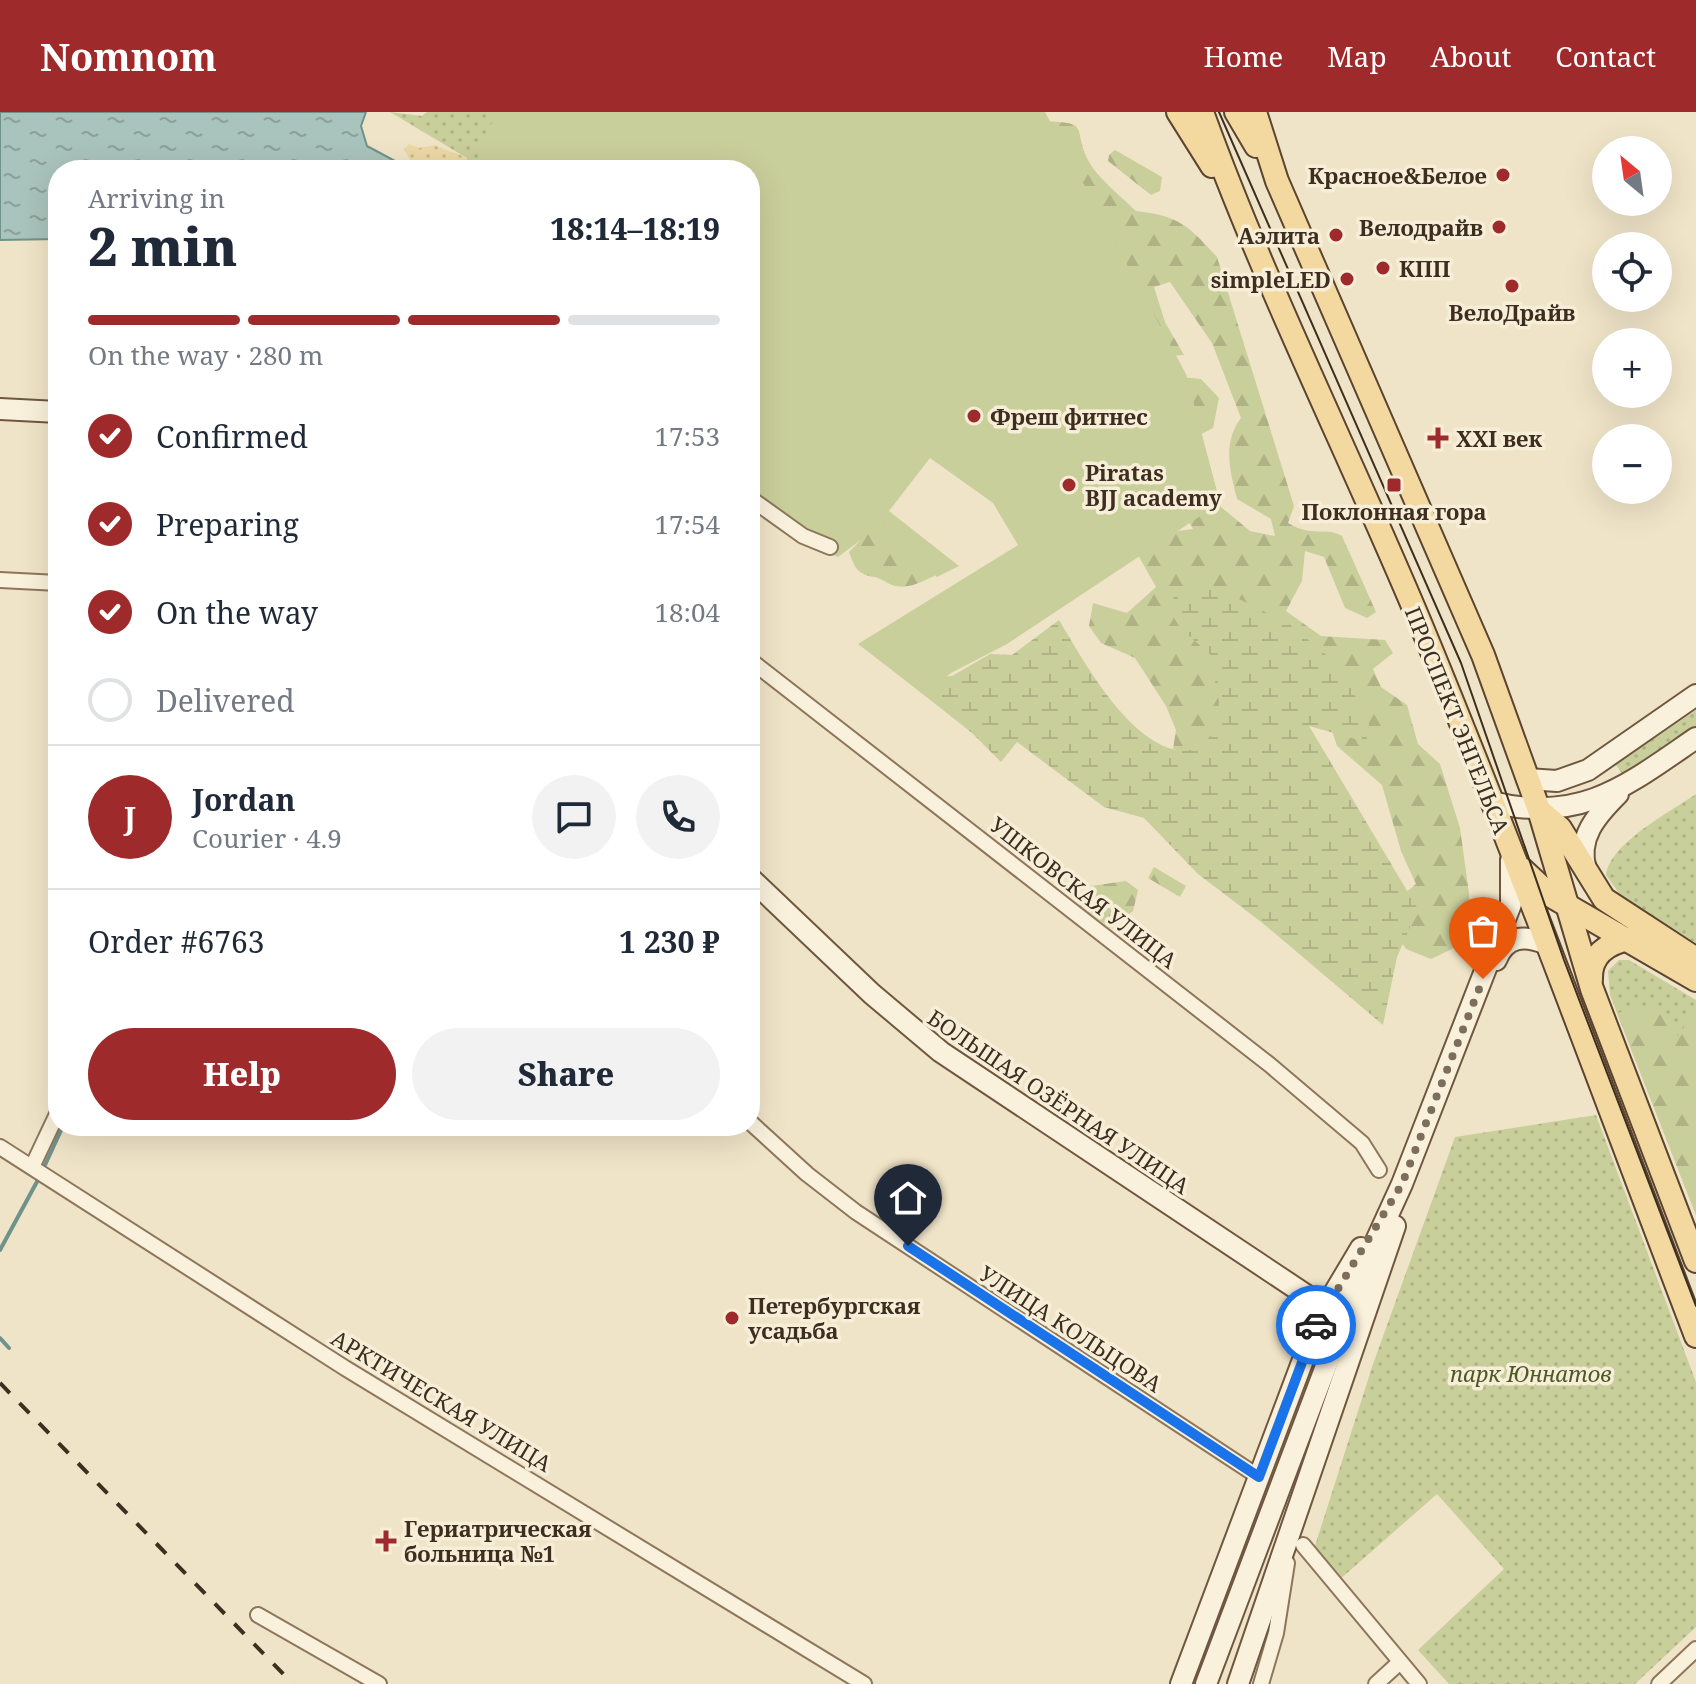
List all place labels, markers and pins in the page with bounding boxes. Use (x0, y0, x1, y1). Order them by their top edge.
place label: Красное&Белое (1308, 160, 1487, 190)
marker: Красное&Белое (1494, 166, 1512, 184)
place label: Велодрайв (1359, 212, 1483, 242)
marker: Велодрайв (1490, 218, 1508, 236)
place label: Аэлита (1238, 220, 1320, 250)
marker: Аэлита (1327, 226, 1345, 244)
place label: КПП (1399, 253, 1450, 283)
marker: КПП (1374, 259, 1392, 277)
place label: simpleLED (1211, 264, 1331, 294)
marker: simpleLED (1338, 270, 1356, 288)
marker: ВелоДрайв (1503, 277, 1521, 295)
place label: ВелоДрайв (1449, 297, 1575, 327)
place label: Фреш фитнес (990, 401, 1148, 431)
marker: Фреш фитнес (965, 407, 983, 425)
place label: XXI век (1456, 423, 1543, 453)
marker: XXI век (1427, 427, 1449, 449)
place label: Piratas BJJ academy (1085, 457, 1222, 512)
marker: Piratas BJJ academy (1060, 476, 1078, 494)
marker: Поклонная гора (1385, 476, 1403, 494)
place label: Поклонная гора (1301, 496, 1487, 526)
pin (1449, 897, 1517, 979)
pin (874, 1164, 942, 1246)
place label: Петербургская усадьба (748, 1290, 921, 1345)
marker: Петербургская усадьба (723, 1309, 741, 1327)
place label: Гериатрическая больница №1 (404, 1513, 592, 1568)
marker: Гериатрическая больница №1 (375, 1530, 397, 1552)

